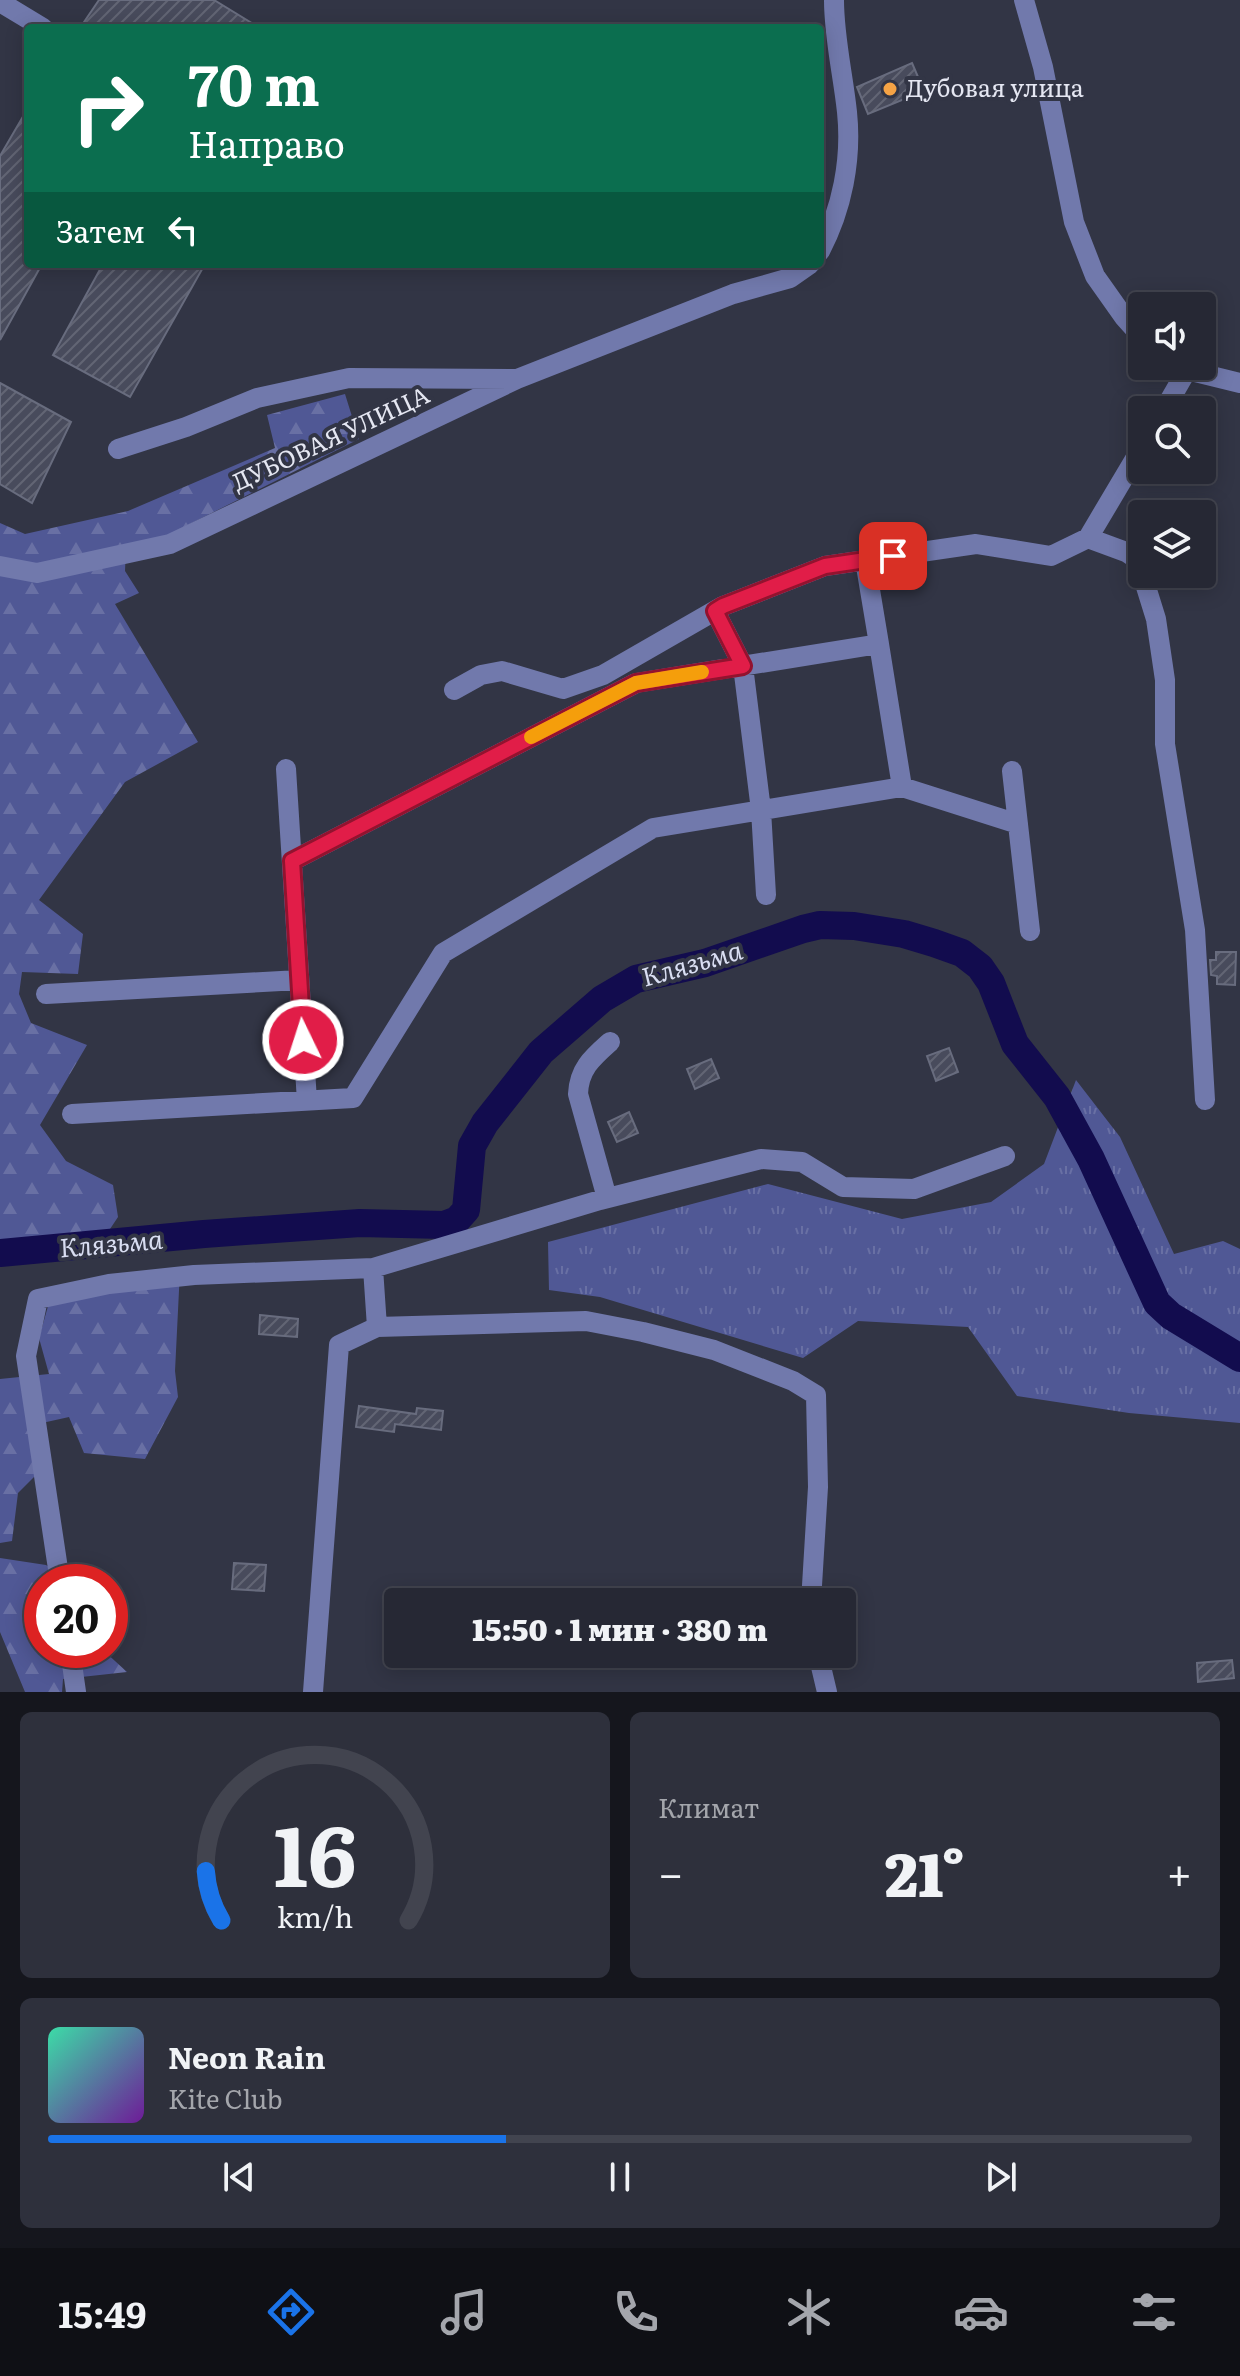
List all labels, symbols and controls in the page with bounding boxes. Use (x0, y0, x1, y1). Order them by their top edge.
text: 70 m (188, 40, 320, 123)
icon: right (56, 56, 160, 160)
place label: Дубовая улица (906, 69, 1084, 104)
marker: Дубовая улица (881, 80, 899, 98)
text: Направо (188, 116, 345, 169)
text: Затем (56, 208, 145, 252)
icon: left (161, 208, 205, 252)
map controls (1128, 292, 1216, 588)
button: sound (1128, 292, 1216, 380)
street label: ДУБОВАЯ УЛИЦА (225, 375, 435, 498)
button: search (1128, 396, 1216, 484)
button: layers (1128, 500, 1216, 588)
pin (859, 522, 927, 590)
icon: arrive (871, 534, 915, 578)
water label: Клязьма (636, 929, 747, 995)
position arrow (261, 998, 345, 1082)
water label: Клязьма (57, 1218, 164, 1265)
speed limit sign: 20 (24, 1564, 128, 1668)
text: 15:50 · 1 мин · 380 m (472, 1606, 768, 1650)
text: Климат (658, 1787, 759, 1826)
text: 16 (273, 1789, 357, 1913)
text: 21° (885, 1826, 965, 1915)
text: − (658, 1838, 684, 1904)
text: + (1166, 1838, 1192, 1904)
text: km/h (277, 1894, 353, 1937)
text: Neon Rain (168, 2034, 326, 2078)
text: Kite Club (168, 2078, 283, 2117)
icon: previous (217, 2155, 261, 2199)
icon: pause (598, 2155, 642, 2199)
icon: next (979, 2155, 1023, 2199)
icon: directions (263, 2284, 319, 2340)
icon: music (436, 2284, 492, 2340)
icon: phone (608, 2284, 664, 2340)
icon: climate (781, 2284, 837, 2340)
icon: car (953, 2284, 1009, 2340)
icon: filters (1126, 2284, 1182, 2340)
text: 15:49 (58, 2286, 146, 2339)

